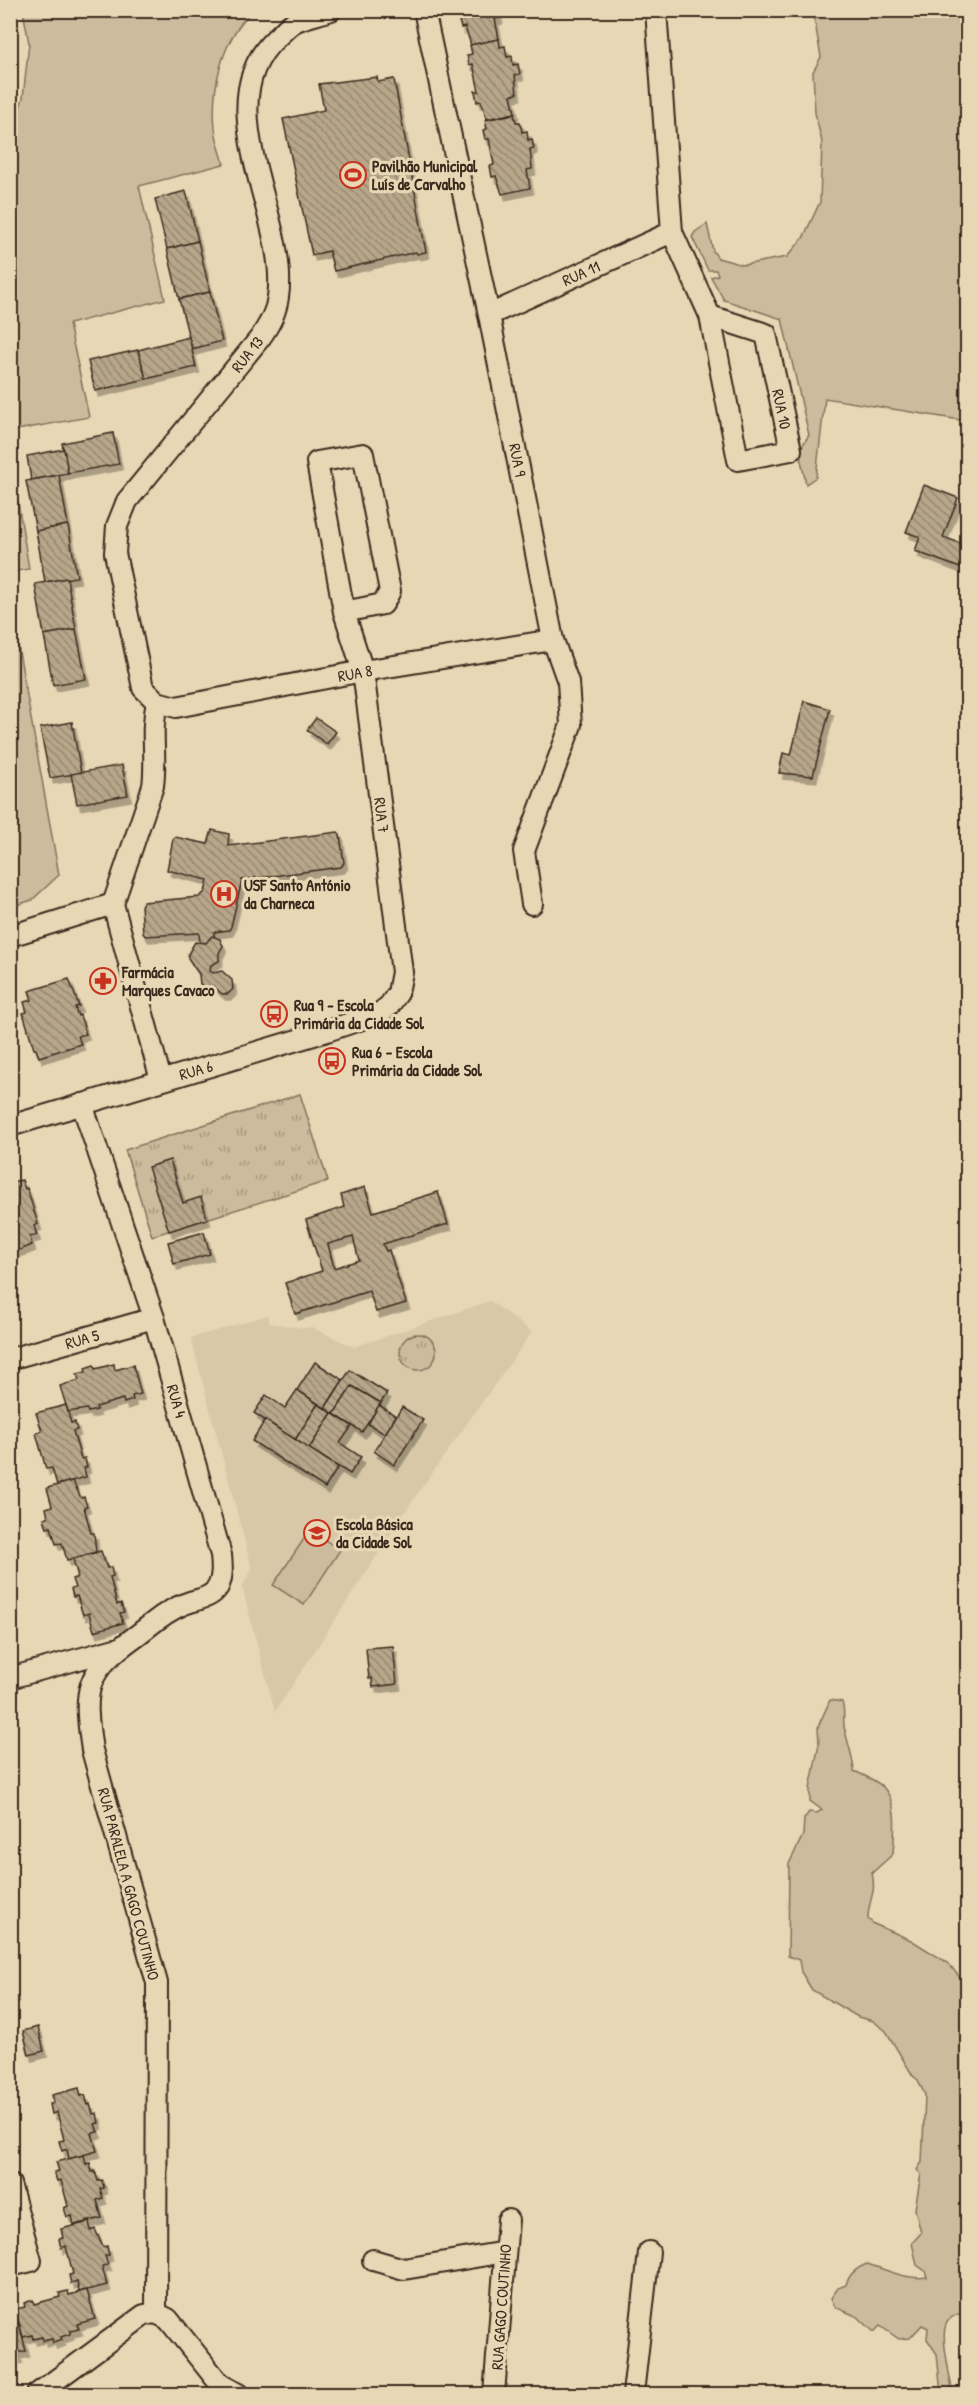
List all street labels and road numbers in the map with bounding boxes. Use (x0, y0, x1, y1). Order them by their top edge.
street label: RUA 11 (559, 255, 604, 291)
street label: RUA 13 (226, 331, 268, 377)
street label: RUA 10 (767, 387, 797, 431)
street label: RUA 9 (504, 441, 532, 479)
street label: RUA 8 (336, 659, 374, 687)
street label: RUA 7 (369, 796, 395, 834)
street label: RUA 6 (177, 1055, 215, 1085)
street label: RUA 5 (62, 1324, 102, 1354)
street label: RUA 4 (162, 1382, 192, 1420)
street label: RUA PARALELA A GAGO COUTINHO (93, 1785, 165, 1983)
street label: RUA GAGO COUTINHO (486, 2243, 516, 2371)

